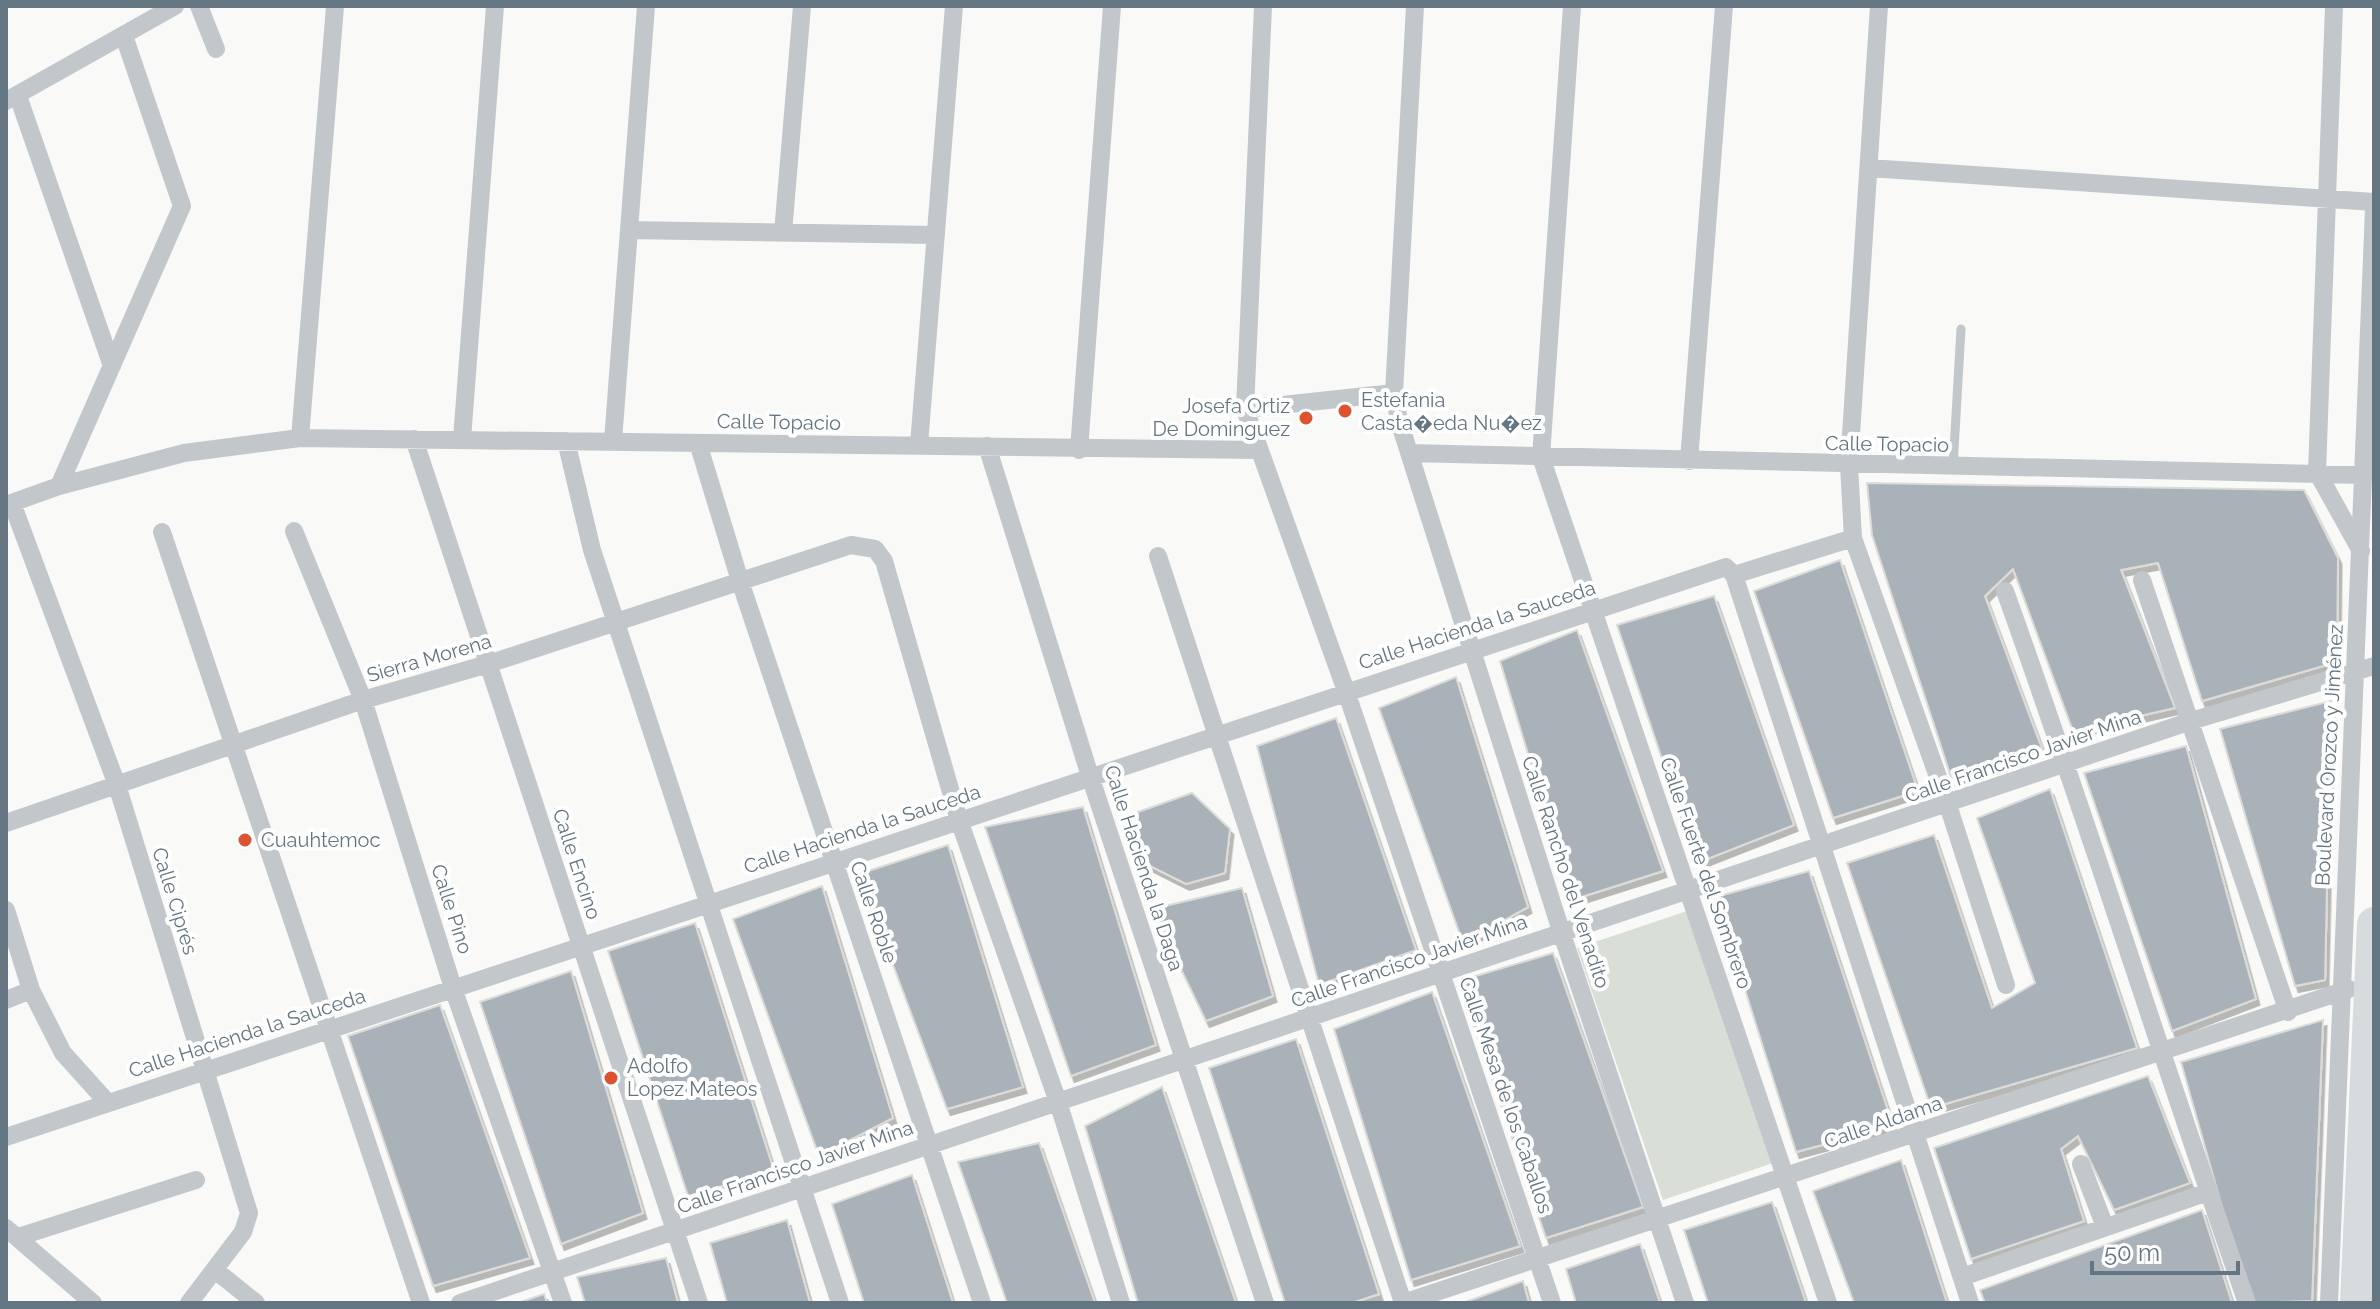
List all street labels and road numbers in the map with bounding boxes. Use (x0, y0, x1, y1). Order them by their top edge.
street label: Calle Topacio (717, 409, 841, 435)
street label: Calle Topacio (1825, 431, 1949, 457)
street label: Calle Hacienda la Sauceda (1356, 575, 1598, 675)
street label: Boulevard Orozco y Jiménez (2310, 623, 2348, 886)
street label: Sierra Morena (364, 629, 494, 687)
street label: Calle Francisco Javier Mina (1902, 704, 2144, 808)
street label: Calle Rancho del Venadito (1517, 753, 1615, 991)
street label: Calle Fuerte del Sombrero (1655, 754, 1757, 992)
street label: Calle Hacienda la Daga (1099, 762, 1189, 974)
street label: Calle Hacienda la Sauceda (741, 779, 983, 879)
street label: Calle Encino (548, 806, 606, 922)
street label: Calle Ciprés (147, 844, 203, 958)
street label: Calle Roble (845, 858, 903, 966)
street label: Calle Pino (426, 861, 478, 957)
street label: Calle Francisco Javier Mina (1288, 909, 1530, 1013)
street label: Calle Mesa de los Caballos (1454, 973, 1558, 1217)
street label: Calle Hacienda la Sauceda (126, 983, 368, 1083)
street label: Calle Aldama (1821, 1091, 1945, 1153)
street label: Calle Francisco Javier Mina (674, 1115, 916, 1219)

